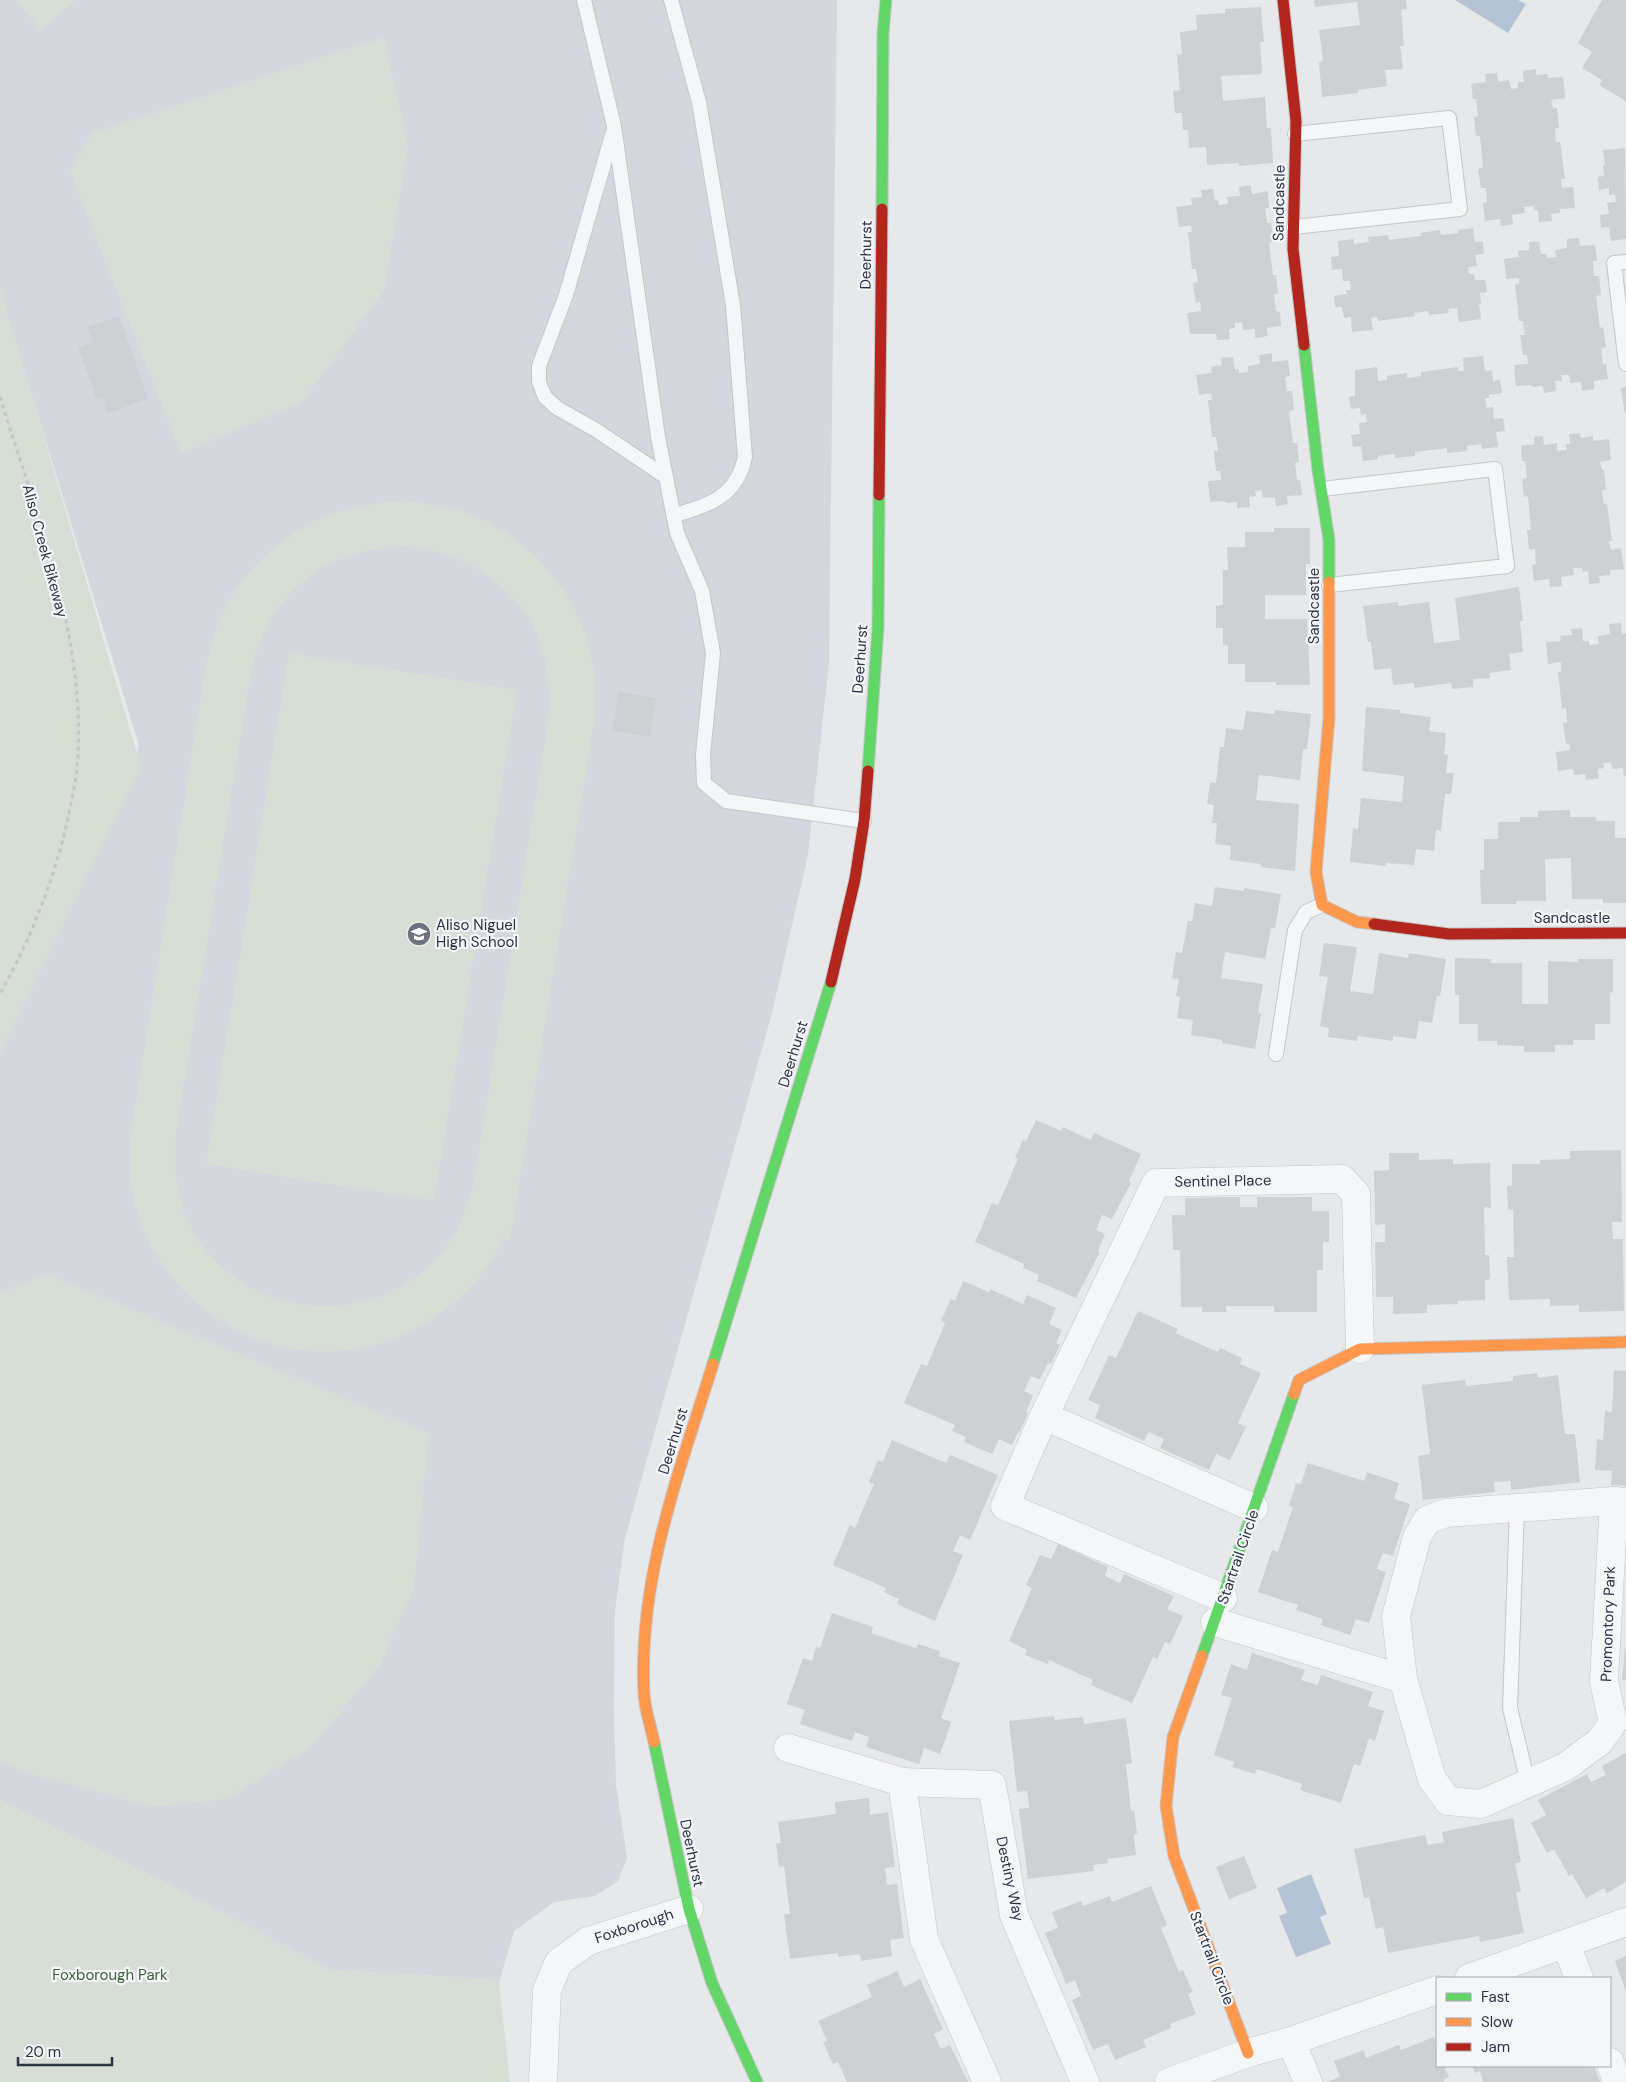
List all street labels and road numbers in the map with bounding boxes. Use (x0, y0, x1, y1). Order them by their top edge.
street label: Sandcastle (1268, 165, 1290, 241)
street label: Deerhurst (855, 220, 877, 290)
street label: Aliso Creek Bikeway (18, 482, 73, 621)
street label: Sandcastle (1304, 568, 1324, 644)
street label: Deerhurst (848, 624, 872, 694)
street label: Sandcastle (1534, 908, 1610, 928)
street label: Deerhurst (773, 1018, 813, 1090)
street label: Sentinel Place (1174, 1170, 1272, 1192)
street label: Deerhurst (653, 1405, 693, 1477)
street label: Startrail Circle (1212, 1507, 1264, 1607)
street label: Promontory Park (1596, 1565, 1620, 1682)
street label: Deerhurst (675, 1817, 709, 1889)
street label: Destiny Way (991, 1835, 1029, 1924)
street label: Foxborough (592, 1904, 676, 1948)
street label: Startrail Circle (1185, 1908, 1239, 2008)

